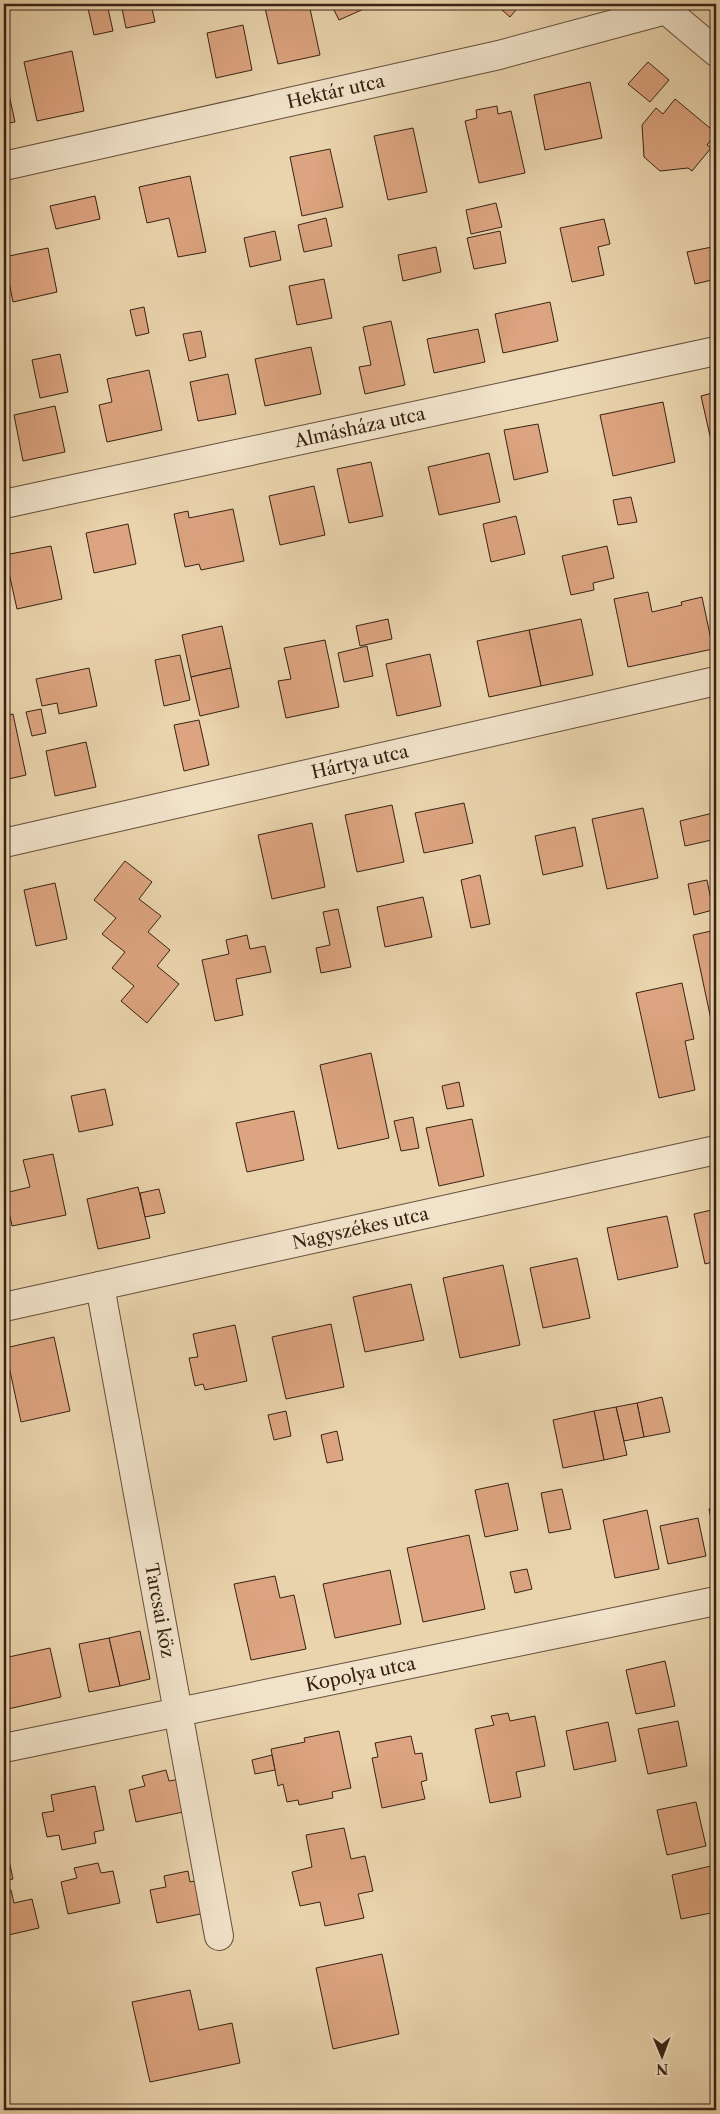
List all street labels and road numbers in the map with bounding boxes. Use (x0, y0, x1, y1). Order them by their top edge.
street label: Hektár utca (285, 70, 387, 113)
street label: Almásháza utca (291, 403, 428, 453)
street label: Hártya utca (309, 740, 411, 784)
street label: Nagyszékes utca (290, 1203, 431, 1254)
street label: Tarcsai köz (140, 1562, 179, 1660)
street label: Kopolya utca (303, 1652, 418, 1696)

